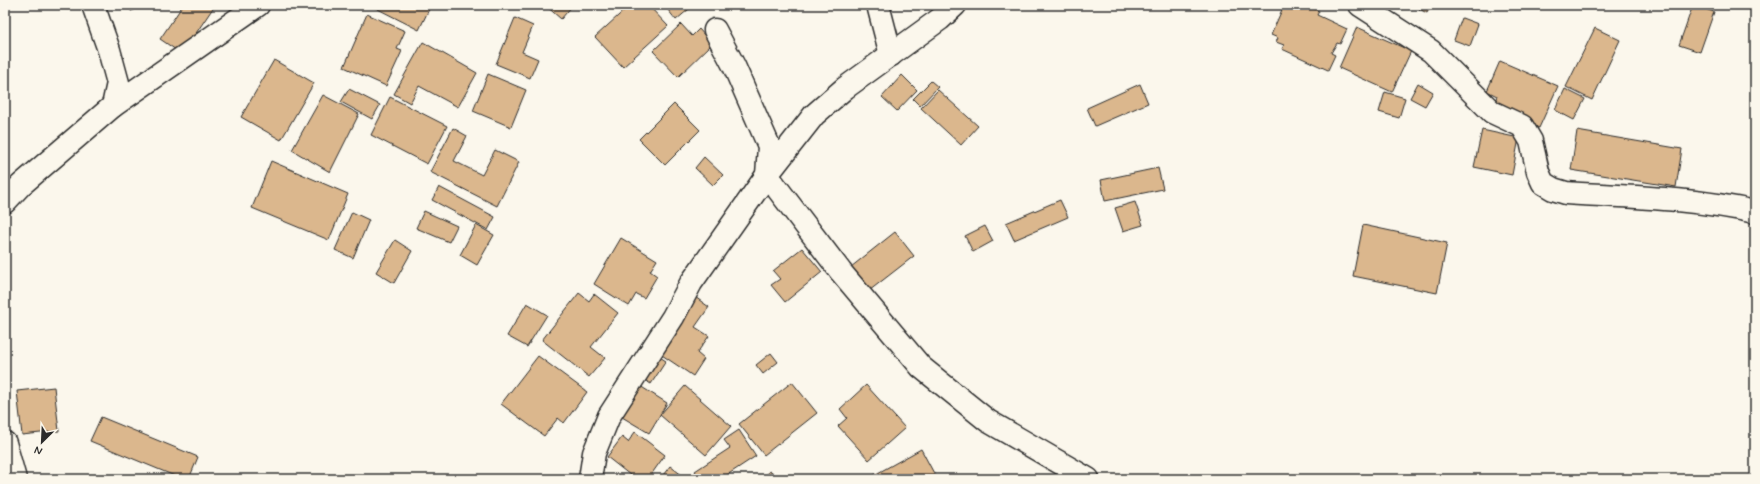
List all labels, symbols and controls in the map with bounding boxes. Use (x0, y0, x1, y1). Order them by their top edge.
north arrow (22, 422, 62, 462)
text: N (32, 442, 45, 458)

